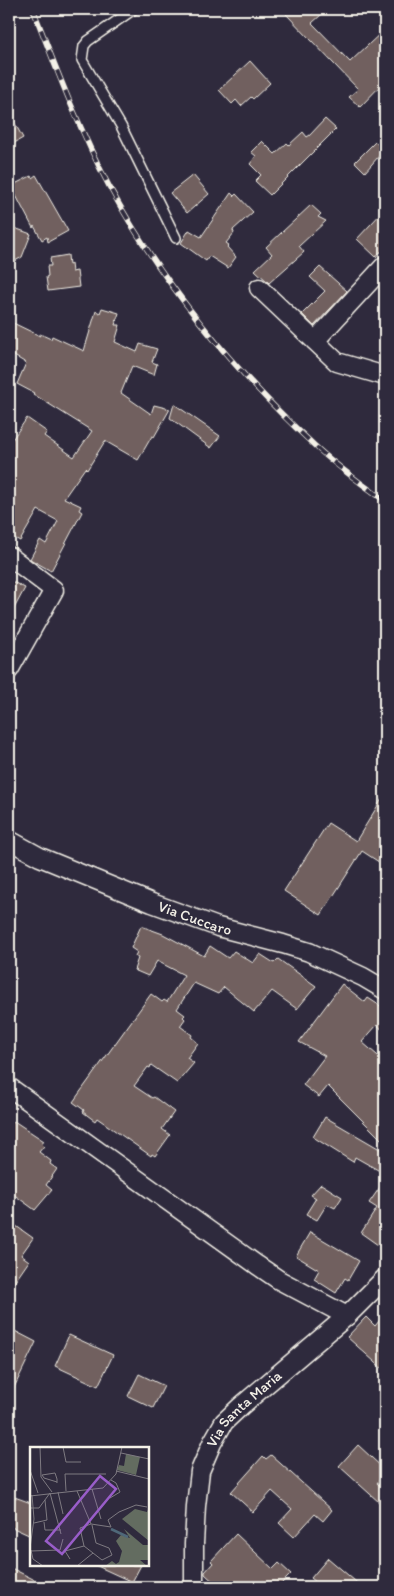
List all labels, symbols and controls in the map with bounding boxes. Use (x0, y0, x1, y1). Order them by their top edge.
street label: Via Cuccaro (156, 897, 234, 939)
street label: Via Santa Maria (202, 1366, 286, 1451)
inset map (30, 1447, 149, 1566)

